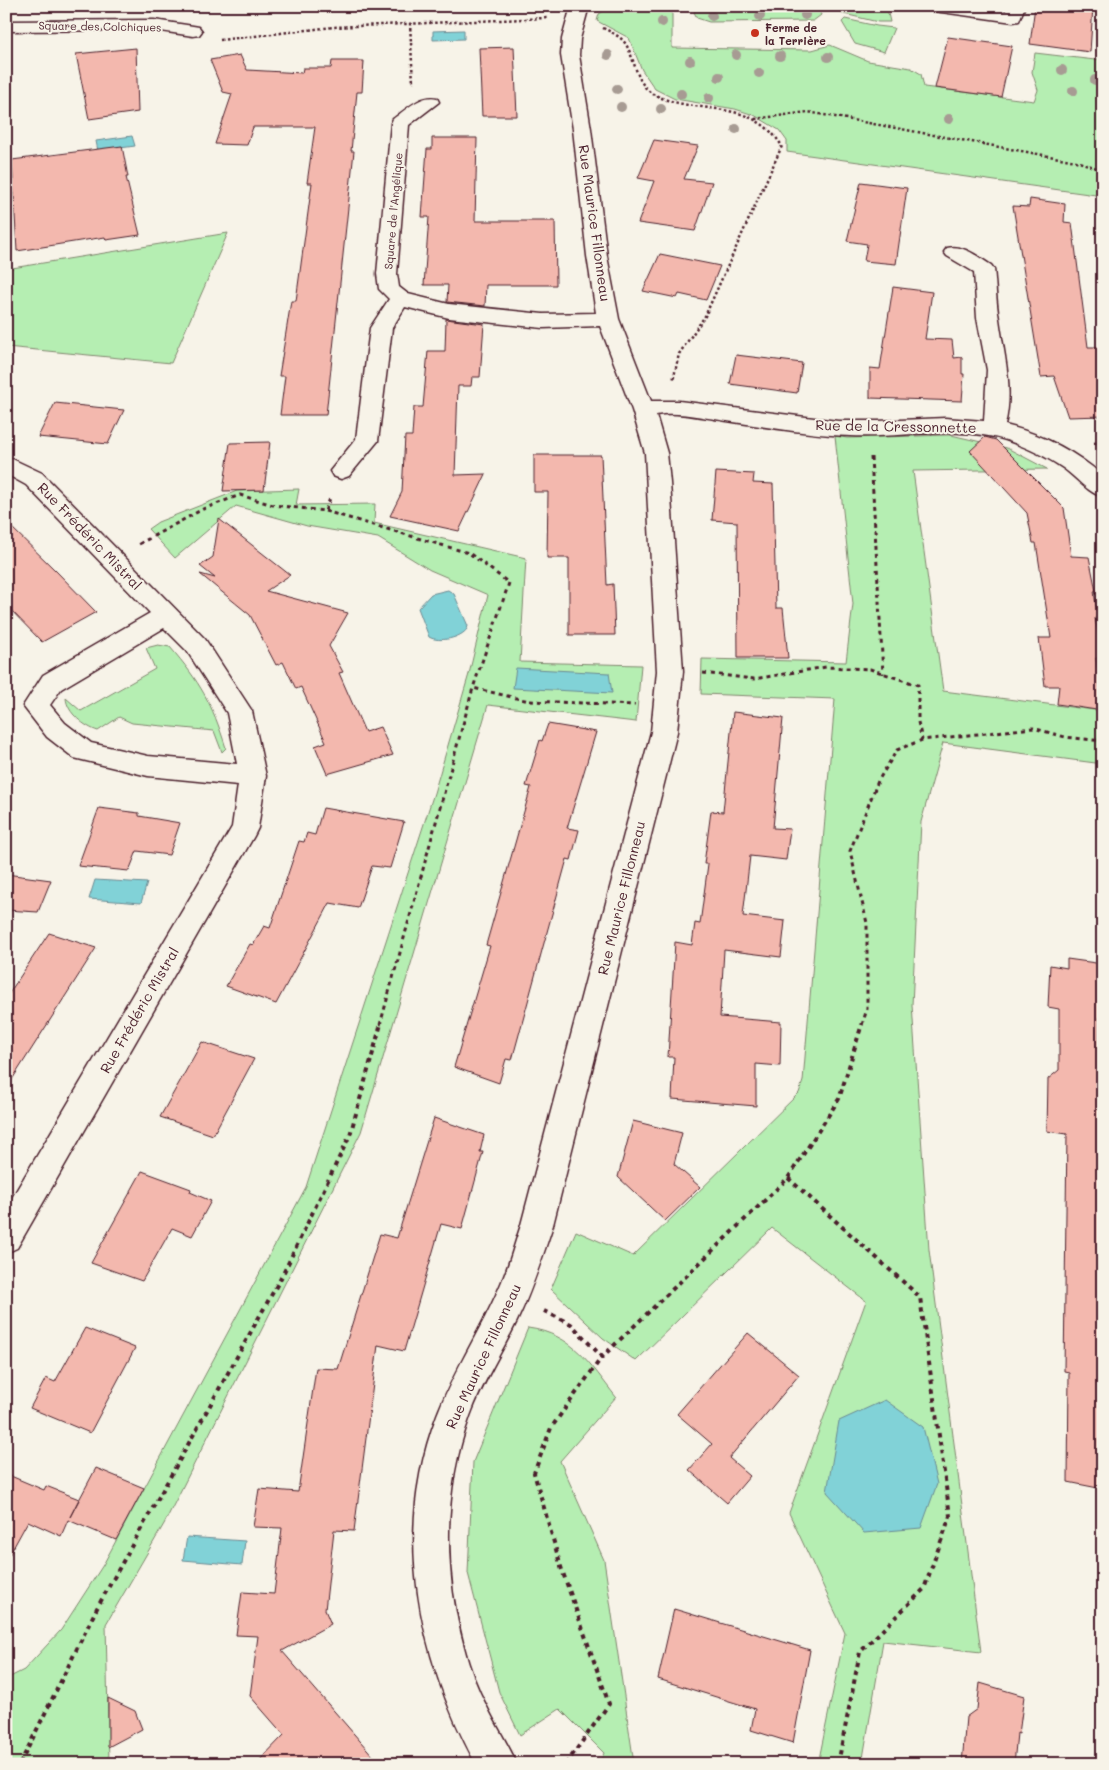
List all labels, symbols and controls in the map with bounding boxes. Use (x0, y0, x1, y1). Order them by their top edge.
street label: Square des Colchiques (38, 17, 162, 35)
place label: Ferme de la Terrière (765, 20, 826, 48)
marker: Ferme de la Terrière (749, 27, 761, 39)
street label: Rue Maurice Fillonneau (575, 143, 615, 303)
street label: Square de l'Angélique (380, 152, 406, 270)
street label: Rue de la Cressonnette (815, 415, 977, 437)
street label: Rue Frédéric Mistral (34, 478, 146, 594)
street label: Rue Maurice Fillonneau (593, 819, 649, 977)
street label: Rue Frédéric Mistral (95, 944, 183, 1076)
street label: Rue Maurice Fillonneau (441, 1280, 525, 1432)

